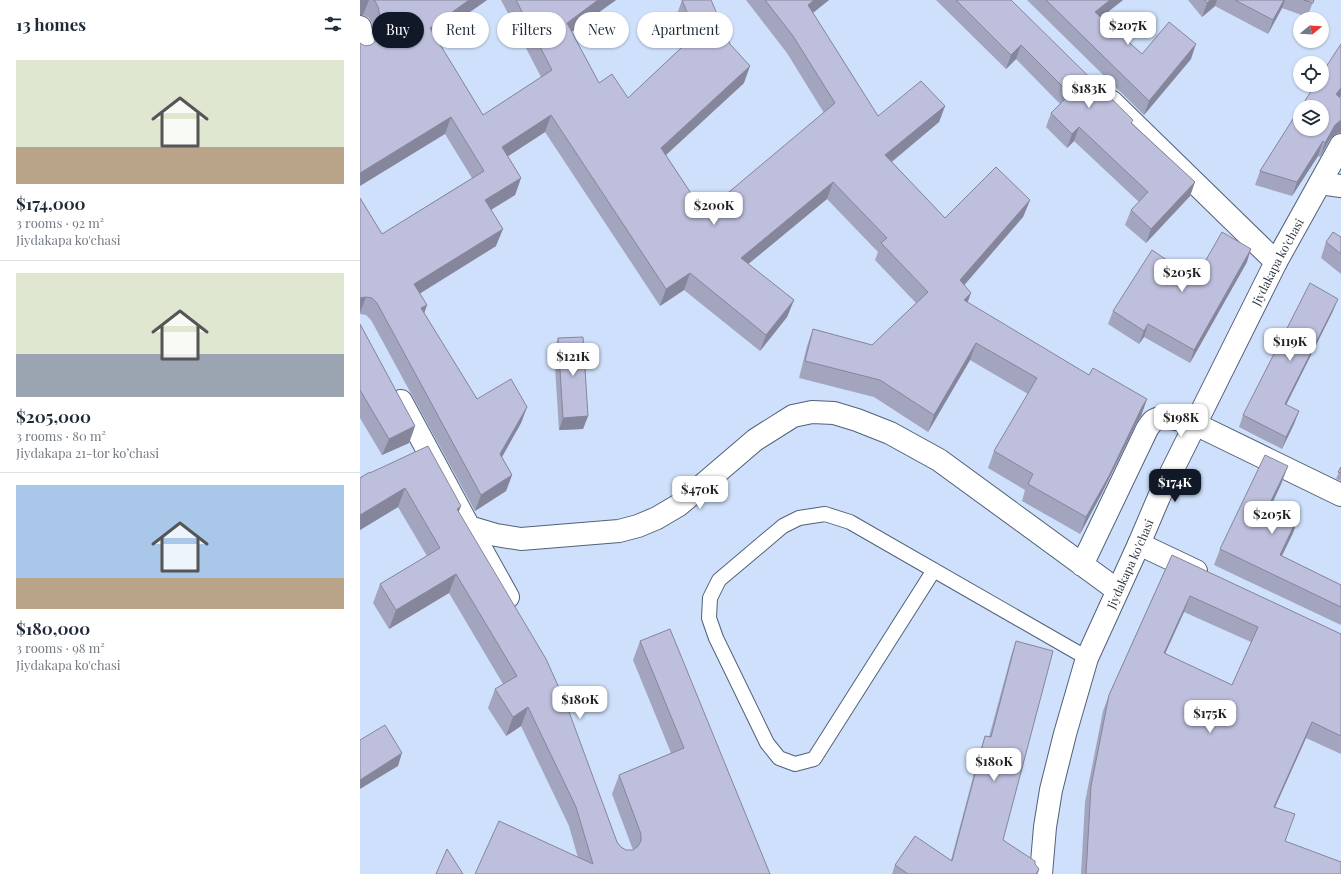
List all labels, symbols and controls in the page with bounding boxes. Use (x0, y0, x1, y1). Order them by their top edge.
chip: Buy (372, 12, 424, 48)
chip: Rent (432, 12, 489, 48)
chip: Filters (497, 12, 566, 48)
chip: New (574, 12, 629, 48)
chip: Apartment (637, 12, 733, 48)
pin: $207K (1100, 12, 1156, 46)
north arrow (1293, 12, 1329, 48)
map controls (1293, 12, 1329, 136)
text: 13 homes (16, 13, 86, 35)
icon: filters (322, 13, 344, 35)
text: $207K (1109, 16, 1147, 33)
button: locate (1293, 56, 1329, 92)
pin: $183K (1061, 75, 1117, 109)
text: $183K (1071, 79, 1107, 96)
icon: home (144, 86, 216, 158)
button: layers (1293, 100, 1329, 136)
text: $174,000 (16, 192, 86, 214)
pin: $200K (686, 192, 742, 226)
text: $200K (694, 196, 734, 213)
text: 3 rooms · 92 m² (16, 214, 104, 231)
street label: Jiydakapa ko'chasi (1247, 215, 1307, 309)
text: Jiydakapa ko'chasi (16, 231, 121, 248)
pin: $205K (1154, 259, 1210, 293)
text: $205K (1163, 263, 1201, 280)
icon: home (144, 299, 216, 371)
pin: $119K (1262, 328, 1318, 362)
text: $119K (1273, 332, 1307, 349)
pin: $121K (545, 343, 601, 377)
text: $121K (556, 347, 590, 364)
pin: $198K (1153, 404, 1209, 438)
text: $205,000 (16, 405, 91, 427)
text: $198K (1163, 408, 1199, 425)
text: 3 rooms · 80 m² (16, 427, 106, 444)
text: Jiydakapa 21-tor koʼchasi (16, 444, 159, 461)
pin: $174K (1147, 469, 1203, 503)
text: $174K (1158, 473, 1192, 490)
pin: $470K (672, 476, 728, 510)
text: $470K (681, 480, 719, 497)
pin: $205K (1244, 501, 1300, 535)
text: $205K (1253, 505, 1291, 522)
icon: home (144, 511, 216, 583)
street label: Jiydakapa ko'chasi (1102, 516, 1157, 612)
text: $180,000 (16, 617, 90, 639)
text: 3 rooms · 98 m² (16, 639, 105, 656)
text: Jiydakapa ko'chasi (16, 656, 121, 673)
pin: $180K (552, 686, 608, 720)
text: $180K (561, 690, 599, 707)
pin: $175K (1182, 700, 1238, 734)
text: $175K (1193, 704, 1227, 721)
pin: $180K (966, 748, 1022, 782)
text: $180K (975, 752, 1013, 769)

